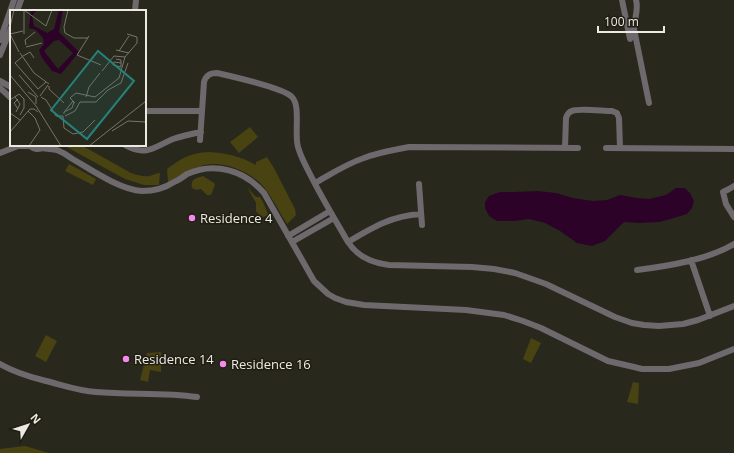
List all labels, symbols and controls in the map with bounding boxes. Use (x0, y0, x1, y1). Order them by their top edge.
scale bar (598, 8, 664, 34)
inset map (10, 10, 146, 146)
text: 100 m (604, 13, 639, 30)
place label: Residence 4 (200, 209, 273, 227)
marker: Residence 4 (187, 213, 197, 223)
place label: Residence 14 (134, 350, 214, 368)
marker: Residence 14 (121, 354, 131, 364)
place label: Residence 16 (231, 355, 311, 373)
marker: Residence 16 (218, 359, 228, 369)
north arrow (8, 405, 48, 445)
text: N (28, 410, 45, 427)

